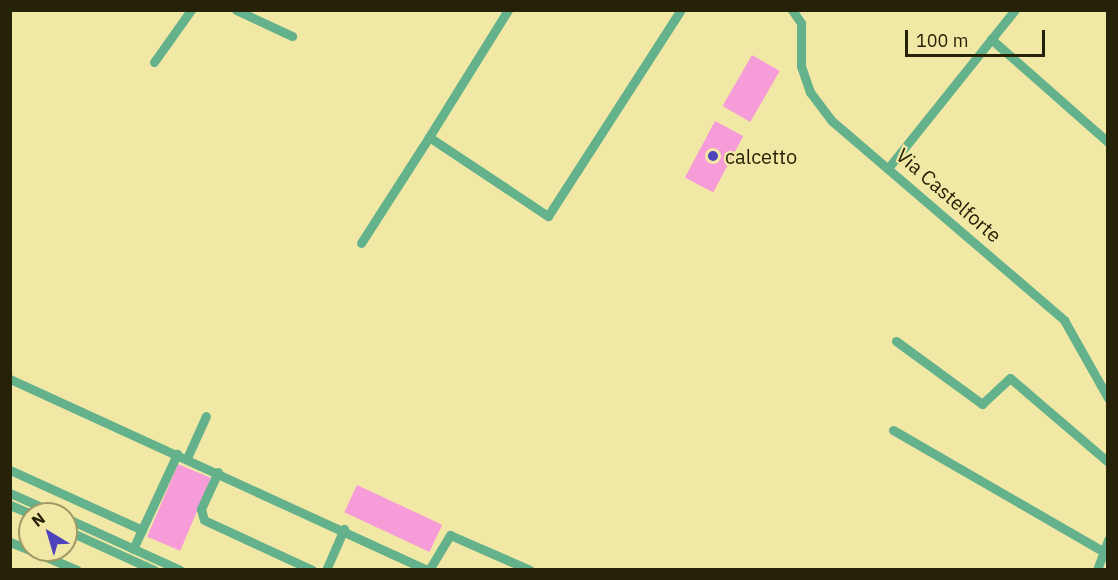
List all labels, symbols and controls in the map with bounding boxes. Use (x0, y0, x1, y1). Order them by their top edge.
scale bar (908, 18, 1048, 56)
text: 100 m (916, 29, 968, 52)
street label: Via Castelforte (891, 143, 1007, 247)
place label: calcetto (725, 144, 797, 168)
marker: calcetto (706, 149, 720, 163)
north arrow (18, 502, 78, 562)
text: N (27, 508, 49, 531)

